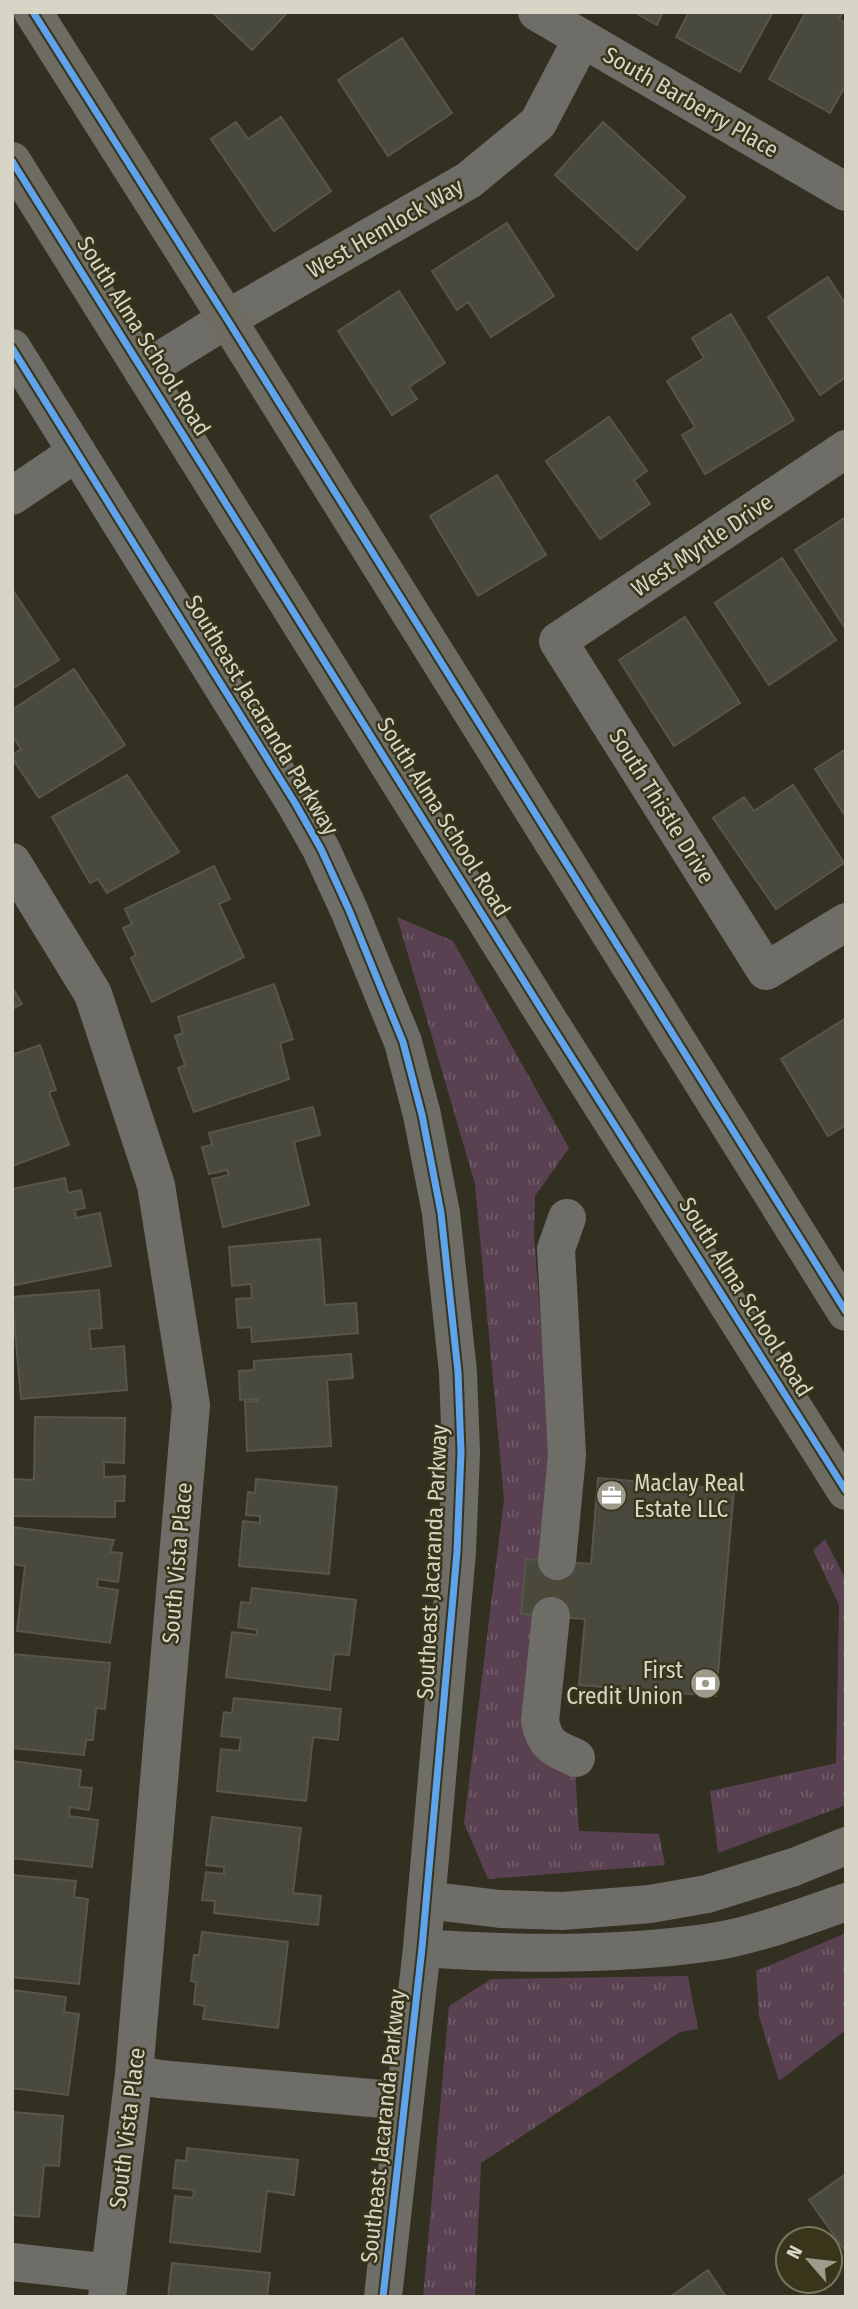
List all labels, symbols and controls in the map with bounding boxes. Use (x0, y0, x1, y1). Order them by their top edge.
street label: South Barberry Place (598, 40, 784, 164)
street label: West Hemlock Way (302, 172, 469, 284)
street label: South Alma School Road (71, 231, 217, 441)
street label: West Myrtle Drive (626, 487, 778, 603)
street label: Southeast Jacaranda Parkway (179, 590, 345, 841)
street label: South Alma School Road (371, 712, 517, 922)
street label: South Thistle Drive (603, 723, 721, 889)
street label: South Alma School Road (673, 1192, 819, 1402)
street label: Southeast Jacaranda Parkway (411, 1423, 453, 1700)
place label: Maclay Real Estate LLC (634, 1469, 744, 1523)
office icon: Maclay Real Estate LLC (594, 1479, 628, 1513)
street label: South Vista Place (156, 1481, 198, 1645)
place label: First Credit Union (566, 1656, 683, 1710)
bank icon: First Credit Union (689, 1666, 723, 1700)
street label: Southeast Jacaranda Parkway (355, 1987, 411, 2264)
street label: South Vista Place (103, 2046, 151, 2210)
north arrow (774, 2225, 844, 2295)
text: N (782, 2242, 807, 2263)

